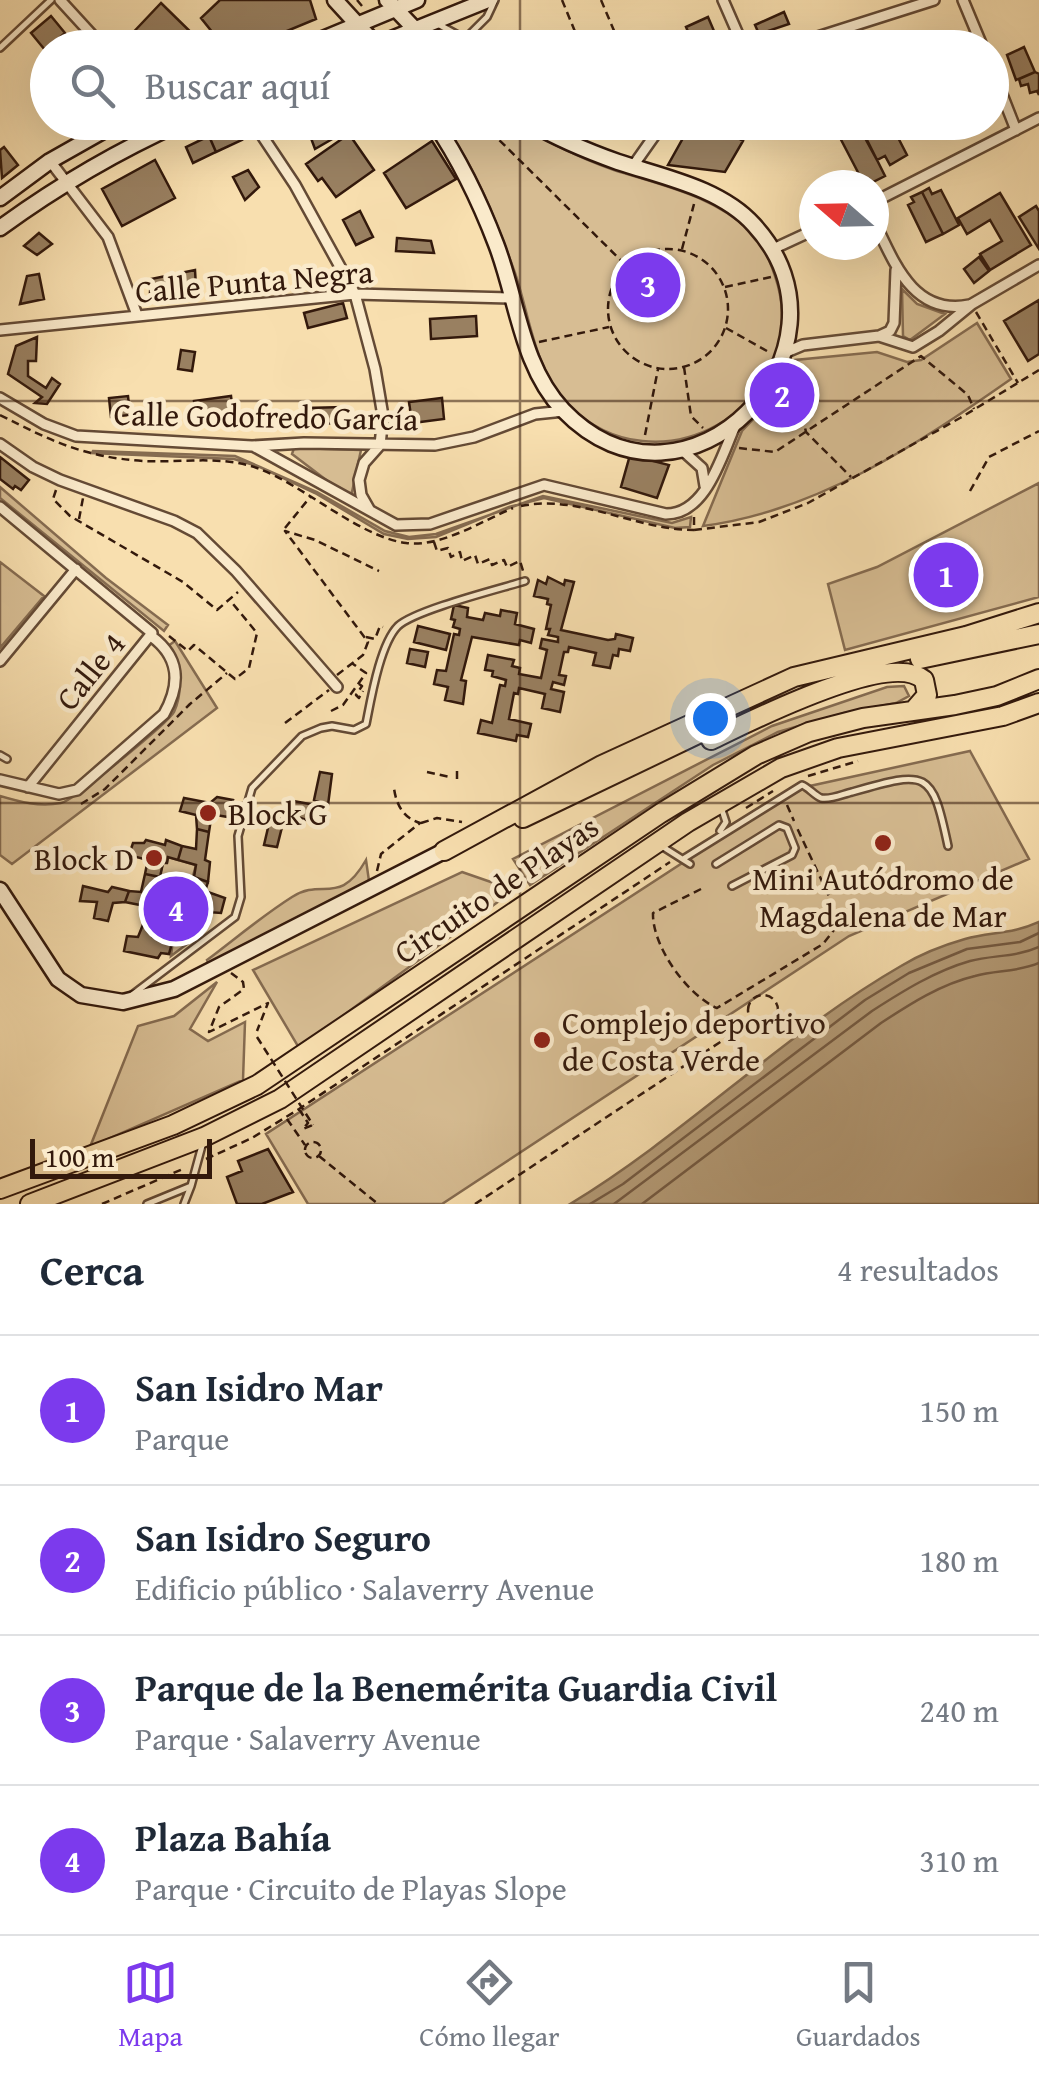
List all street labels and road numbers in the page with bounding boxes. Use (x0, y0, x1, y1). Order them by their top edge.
street label: Calle Punta Negra (133, 247, 375, 315)
street label: Calle Godofredo García (113, 390, 419, 442)
street label: Calle 4 (44, 622, 136, 720)
street label: Circuito de Playas (384, 803, 608, 975)

